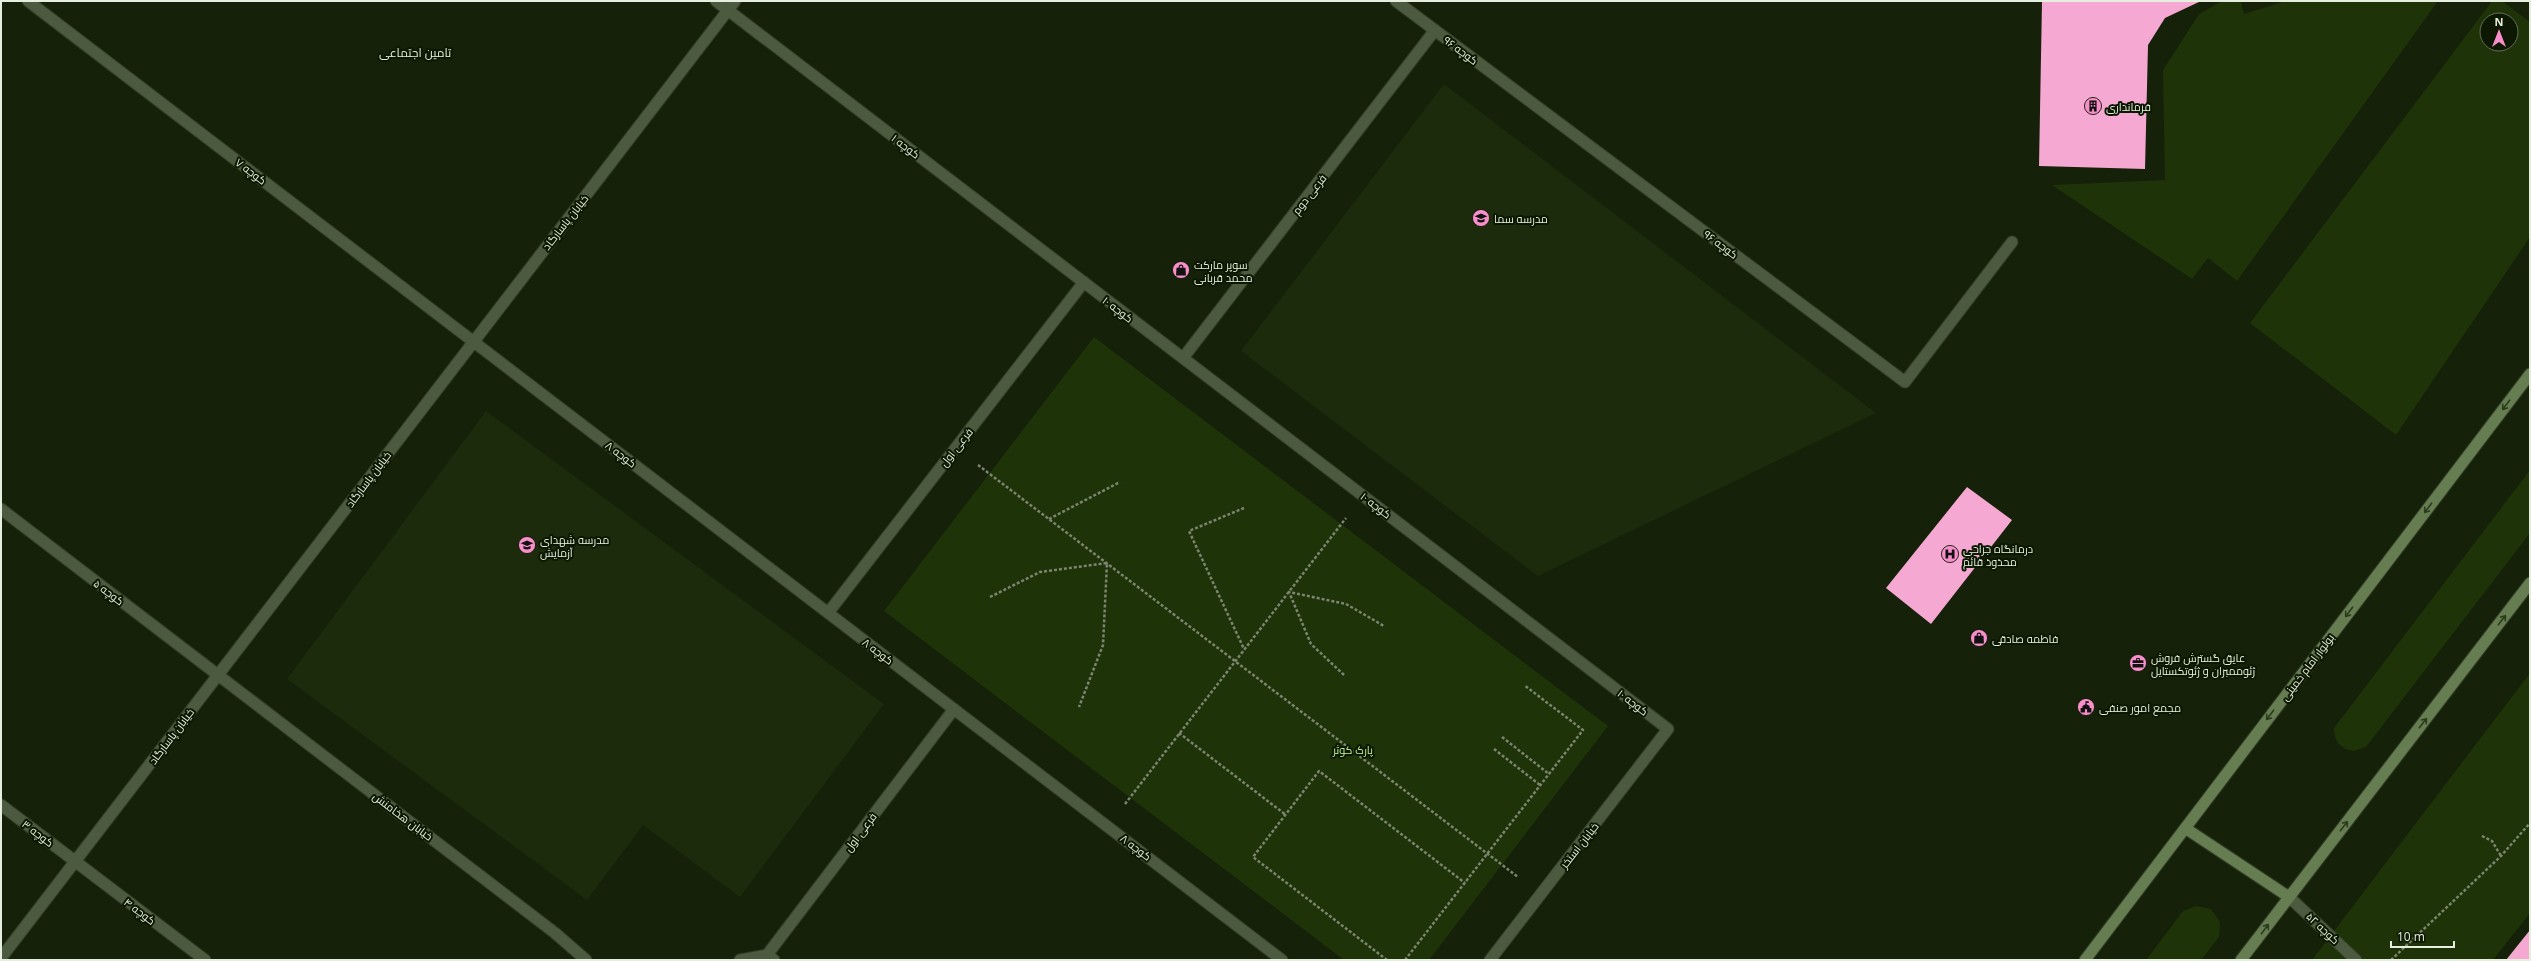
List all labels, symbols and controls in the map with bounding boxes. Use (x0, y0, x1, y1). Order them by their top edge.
north arrow (2479, 12, 2519, 52)
text: N (2495, 14, 2503, 29)
street label: کوچه ۹۶ (1441, 32, 1481, 68)
district label: تامین اجتماعی (379, 44, 452, 61)
building icon: فرمانداری (2083, 96, 2103, 116)
place label: فرمانداری (2106, 99, 2151, 114)
street label: کوچه ۱ (889, 130, 923, 162)
street label: کوچه ۷ (232, 154, 270, 188)
street label: فرعی دوم (1289, 171, 1330, 218)
street label: خیابان پاسارگاد (539, 191, 591, 253)
school or university icon: مدرسه سما (1471, 208, 1491, 228)
place label: مدرسه سما (1494, 211, 1548, 226)
street label: کوچه ۹۶ (1701, 226, 1741, 262)
place label: سوپر مارکت محمد قربانی (1194, 257, 1253, 285)
shop icon: سوپر مارکت محمد قربانی (1171, 260, 1191, 280)
street label: کوچه ۱۰ (1100, 293, 1136, 326)
one-way arrow (2502, 399, 2511, 410)
street label: فرعی اول (936, 425, 976, 469)
street label: کوچه ۸ (602, 437, 640, 471)
street label: خیابان پاسارگاد (342, 448, 394, 510)
street label: کوچه ۱۰ (1358, 489, 1394, 522)
one-way arrow (2423, 503, 2432, 514)
place label: مدرسه شهدای آزمایش (540, 532, 609, 560)
school or university icon: مدرسه شهدای آزمایش (517, 535, 537, 555)
place label: درمانگاه جراحی محذوذ قائم (1963, 541, 2033, 570)
hospital icon: درمانگاه جراحی محذوذ قائم (1940, 544, 1960, 564)
street label: کوچه ۵ (91, 576, 127, 608)
one-way arrow (2345, 606, 2353, 617)
one-way arrow (2498, 614, 2506, 625)
shop icon: فاطمه صادقی (1969, 628, 1989, 648)
street label: بولوار امام خمینی (2277, 630, 2338, 704)
place label: فاطمه صادقی (1992, 631, 2059, 646)
street label: کوچه ۸ (859, 634, 897, 668)
place label: عایق گسترش فروش ژئوممبران و ژئوتکستایل (2151, 650, 2255, 678)
office icon: عایق گسترش فروش ژئوممبران و ژئوتکستایل (2128, 653, 2148, 673)
street label: کوچه ۱۰ (1615, 686, 1651, 719)
public building icon: مجمع امور صنفی (2076, 697, 2096, 717)
place label: مجمع امور صنفی (2099, 700, 2181, 716)
street label: خیابان پاسارگاد (145, 705, 197, 767)
one-way arrow (2266, 710, 2275, 721)
one-way arrow (2419, 717, 2427, 728)
park label: پارک کوثر (1332, 742, 1373, 757)
street label: خیابان هخامنش (370, 788, 436, 844)
street label: فرعی اول (840, 809, 880, 855)
street label: کوچه ۳ (19, 816, 57, 850)
street label: خیابان استخر (1556, 819, 1602, 872)
one-way arrow (2339, 820, 2348, 831)
street label: کوچه ۸ (1117, 830, 1155, 864)
street label: کوچه ۴ (121, 894, 159, 928)
street label: کوچه ۵۲ (2303, 909, 2343, 947)
scale bar (2391, 923, 2454, 949)
one-way arrow (2260, 924, 2269, 935)
text: 10 m (2397, 928, 2425, 945)

